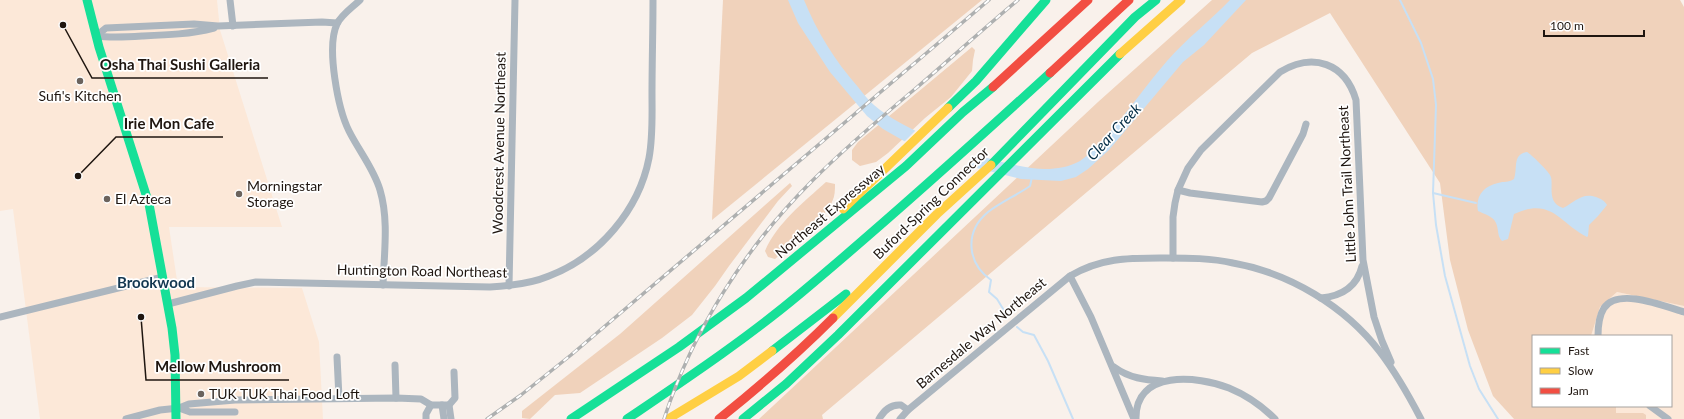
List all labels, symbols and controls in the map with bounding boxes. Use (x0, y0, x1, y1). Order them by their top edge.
scale bar (1544, 12, 1644, 38)
text: 100 m (1550, 18, 1584, 33)
callout: Osha Thai Sushi Galleria (92, 51, 268, 78)
street label: Woodcrest Avenue Northeast (488, 52, 509, 234)
text: Osha Thai Sushi Galleria (100, 55, 260, 73)
marker: Sufi's Kitchen (75, 76, 85, 86)
place label: Sufi's Kitchen (39, 87, 121, 104)
water label: Clear Creek (1082, 98, 1145, 164)
street label: Little John Trail Northeast (1334, 105, 1359, 263)
callout: Irie Mon Cafe (116, 110, 223, 137)
text: Irie Mon Cafe (124, 114, 214, 132)
street label: Buford-Spring Connector (869, 143, 992, 262)
street label: Northeast Expressway (772, 159, 888, 261)
place label: Morningstar Storage (247, 177, 322, 210)
marker: Morningstar Storage (234, 189, 244, 199)
place label: El Azteca (115, 190, 171, 207)
marker: El Azteca (102, 194, 112, 204)
street label: Huntington Road Northeast (337, 261, 507, 280)
district label: Brookwood (117, 273, 195, 291)
street label: Barnesdale Way Northeast (912, 273, 1049, 392)
legend (1532, 335, 1672, 407)
text: Fast (1568, 343, 1590, 358)
callout: Mellow Mushroom (146, 353, 289, 380)
text: Mellow Mushroom (155, 357, 281, 375)
text: Slow (1568, 363, 1594, 378)
text: Jam (1568, 383, 1589, 398)
place label: TUK TUK Thai Food Loft (209, 385, 360, 402)
marker: TUK TUK Thai Food Loft (196, 389, 206, 399)

